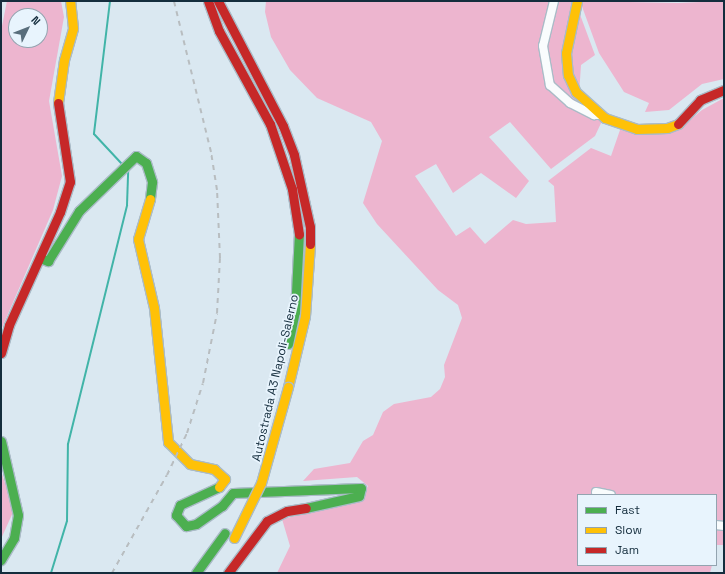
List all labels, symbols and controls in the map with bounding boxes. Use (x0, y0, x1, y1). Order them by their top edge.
north arrow (8, 8, 48, 48)
text: N (28, 13, 44, 28)
street label: Autostrada A3 Napoli-Salerno (250, 293, 302, 463)
legend (577, 494, 717, 566)
text: Fast (615, 502, 640, 518)
text: Slow (615, 522, 642, 538)
text: Jam (615, 542, 639, 558)

